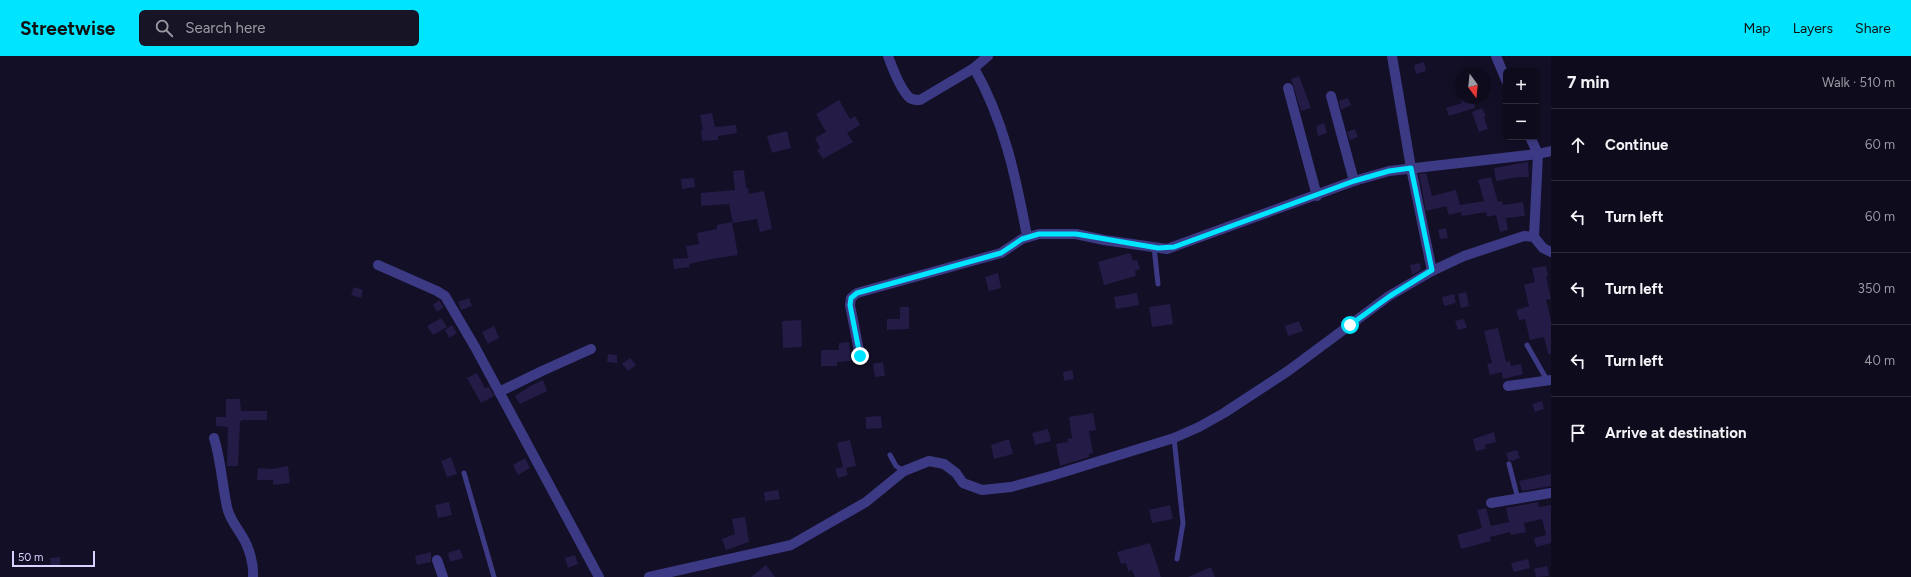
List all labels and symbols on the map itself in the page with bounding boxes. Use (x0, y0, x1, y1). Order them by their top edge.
north arrow (1455, 68, 1491, 104)
route start (1341, 316, 1359, 334)
route end (851, 347, 869, 365)
scale bar (12, 549, 95, 568)

